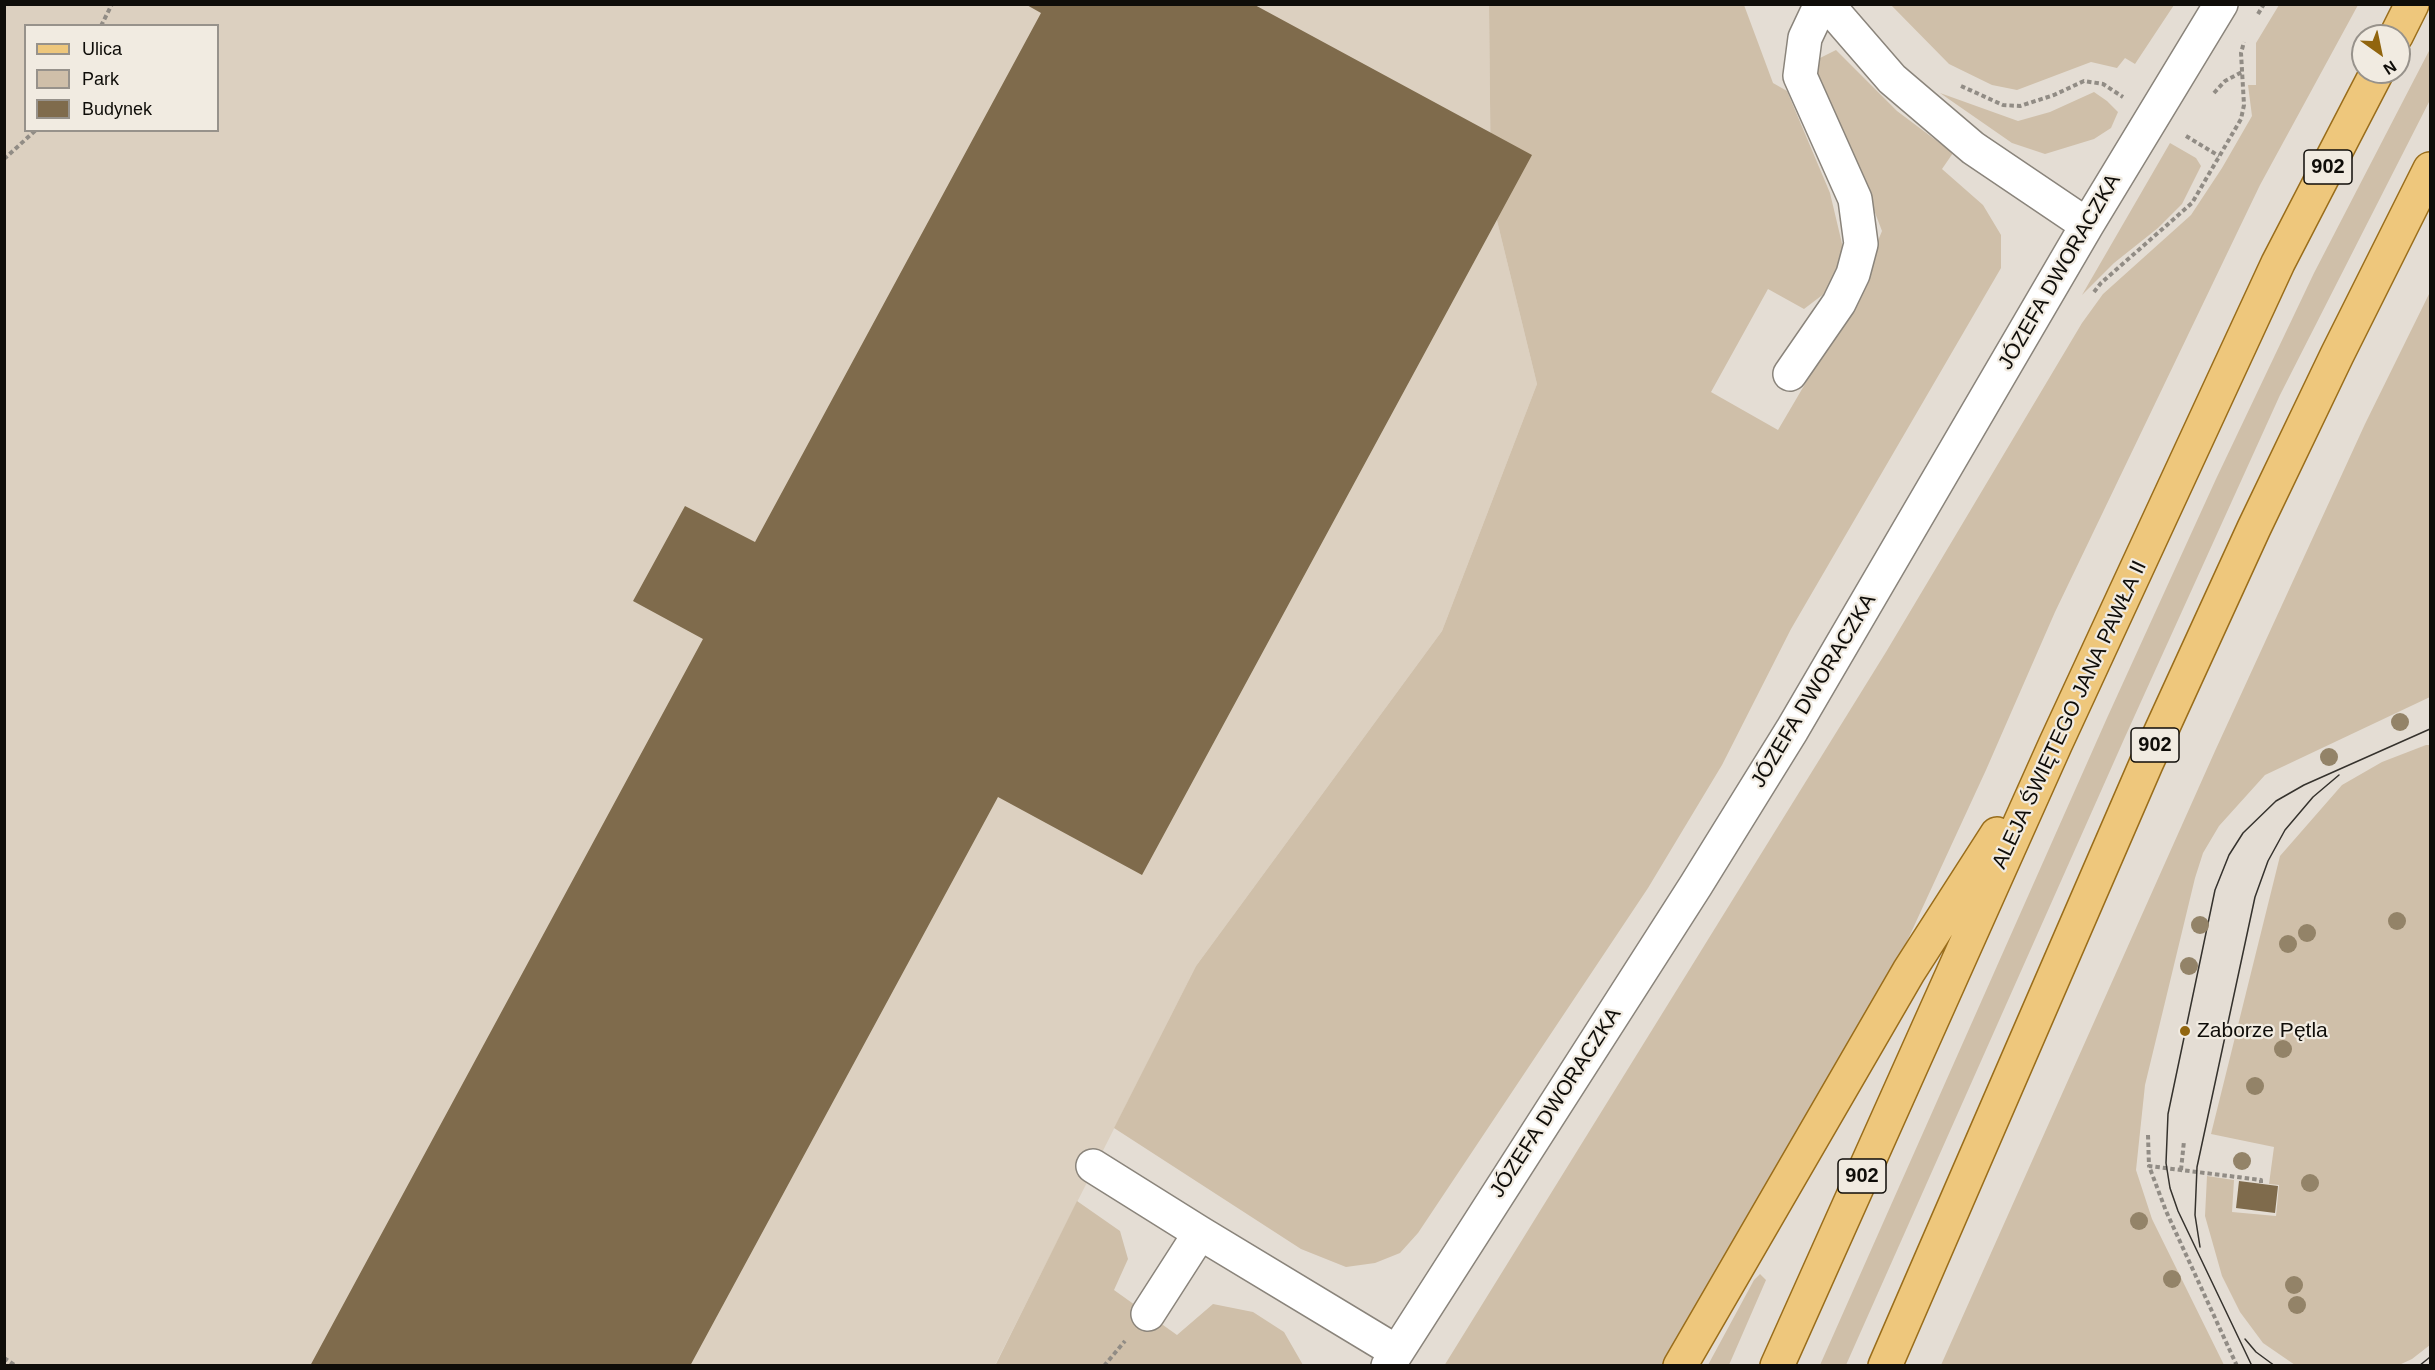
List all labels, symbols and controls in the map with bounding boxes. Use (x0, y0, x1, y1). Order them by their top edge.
legend (24, 24, 219, 132)
north arrow (2351, 24, 2411, 84)
text: Ulica (82, 39, 122, 59)
text: N (2381, 58, 2399, 78)
text: Park (82, 69, 119, 89)
text: Budynek (82, 99, 152, 119)
road number: 902 (2304, 150, 2352, 184)
street label: JÓZEFA DWORACZKA (1994, 170, 2126, 374)
street label: ALEJA ŚWIĘTEGO JANA PAWŁA II (1987, 557, 2153, 873)
street label: JÓZEFA DWORACZKA (1746, 590, 1882, 792)
road number: 902 (2131, 728, 2179, 762)
street label: JÓZEFA DWORACZKA (1485, 1003, 1627, 1203)
place label: Zaborze Pętla (2197, 1018, 2328, 1044)
marker: Zaborze Pętla (2178, 1024, 2192, 1038)
road number: 902 (1838, 1159, 1886, 1193)

